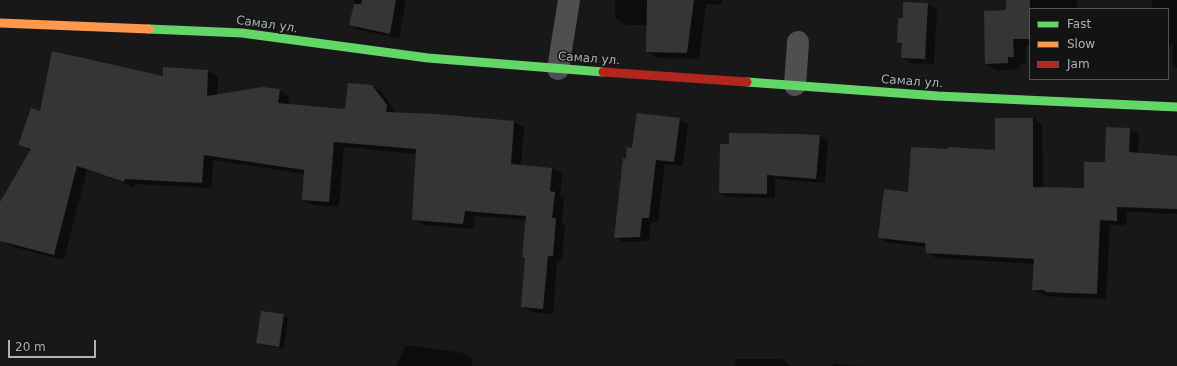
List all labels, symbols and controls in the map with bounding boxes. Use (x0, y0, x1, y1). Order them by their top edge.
legend (1029, 8, 1169, 80)
street label: Самал ул. (235, 14, 299, 36)
text: Fast (1067, 17, 1091, 31)
text: Slow (1067, 37, 1095, 51)
street label: Самал ул. (557, 50, 621, 68)
text: Jam (1067, 57, 1090, 71)
street label: Самал ул. (880, 73, 944, 91)
scale bar (10, 332, 98, 358)
text: 20 m (15, 340, 46, 354)

